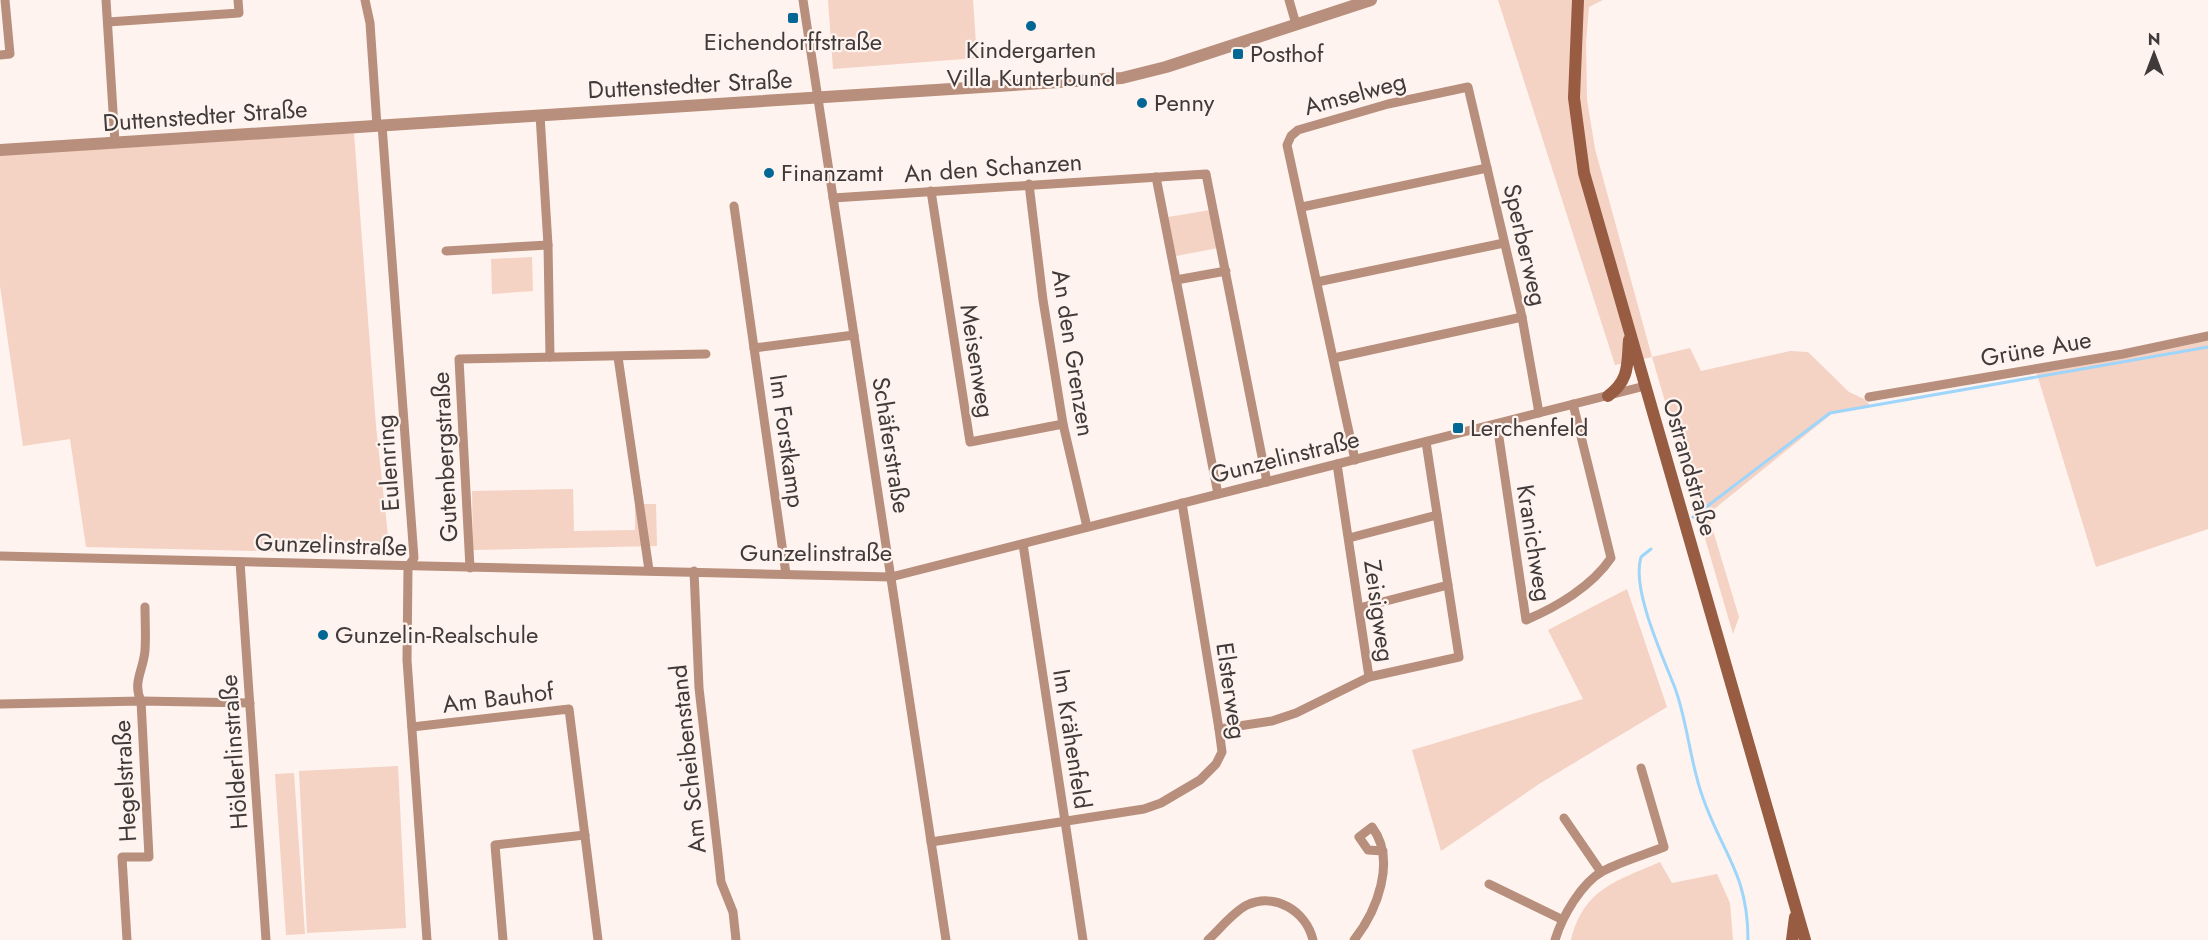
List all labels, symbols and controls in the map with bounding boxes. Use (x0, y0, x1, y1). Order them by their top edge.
marker: Eichendorffstraße (786, 11, 800, 25)
marker: Kindergarten Villa Kunterbund (1024, 19, 1038, 33)
place label: Eichendorffstraße (704, 24, 882, 59)
north arrow (2124, 24, 2184, 84)
text: N (2148, 28, 2160, 51)
place label: Kindergarten Villa Kunterbund (947, 32, 1115, 95)
place label: Posthof (1250, 36, 1325, 71)
marker: Posthof (1231, 47, 1245, 61)
street label: Duttenstedter Straße (587, 62, 793, 107)
street label: Amselweg (1300, 63, 1410, 124)
place label: Penny (1154, 85, 1215, 120)
street label: Duttenstedter Straße (101, 91, 308, 140)
marker: Penny (1135, 96, 1149, 110)
street label: An den Schanzen (903, 144, 1083, 191)
place label: Finanzamt (781, 155, 883, 190)
marker: Finanzamt (762, 166, 776, 180)
street label: Sperberweg (1494, 180, 1557, 309)
street label: An den Grenzen (1043, 267, 1104, 439)
street label: Meisenweg (951, 302, 1004, 420)
street label: Grüne Aue (1978, 322, 2094, 375)
street label: Gutenbergstraße (423, 371, 466, 543)
street label: Im Forstkamp (761, 372, 814, 510)
street label: Schäferstraße (863, 374, 920, 516)
street label: Ostrandstraße (1654, 394, 1727, 540)
place label: Lerchenfeld (1470, 410, 1589, 445)
street label: Eulenring (367, 413, 408, 513)
street label: Gunzelinstraße (1207, 421, 1363, 492)
marker: Lerchenfeld (1451, 421, 1465, 435)
street label: Kranichweg (1508, 482, 1561, 604)
street label: Gunzelinstraße (254, 524, 408, 565)
street label: Gunzelinstraße (740, 535, 892, 570)
street label: Zeisigweg (1355, 558, 1404, 664)
place label: Gunzelin-Realschule (335, 617, 538, 652)
marker: Gunzelin-Realschule (316, 628, 330, 642)
street label: Elsterweg (1207, 640, 1256, 742)
street label: Am Scheibenstand (660, 663, 715, 855)
street label: Im Krähenfeld (1044, 666, 1101, 811)
street label: Hölderlinstraße (211, 673, 256, 831)
street label: Am Bauhof (440, 673, 557, 722)
street label: Hegelstraße (104, 719, 145, 843)

